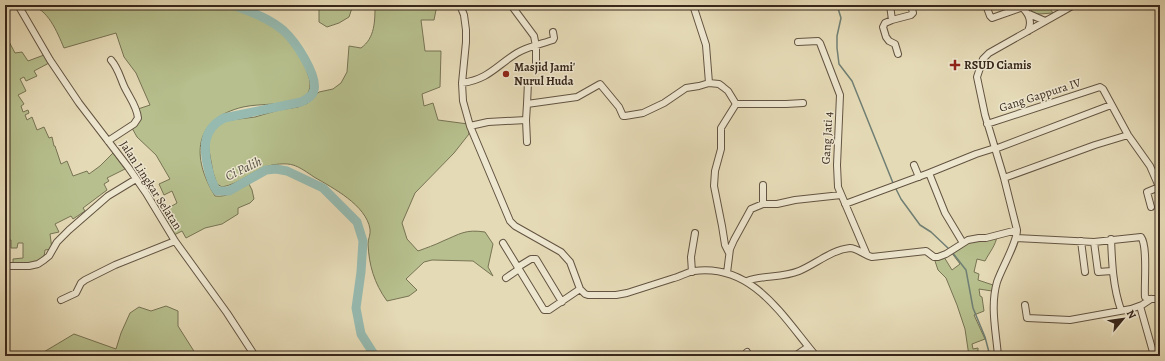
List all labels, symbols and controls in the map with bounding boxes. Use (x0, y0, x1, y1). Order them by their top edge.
place label: RSUD Ciamis (964, 57, 1032, 73)
place label: Masjid Jami' Nurul Huda (514, 59, 575, 89)
marker: RSUD Ciamis (949, 59, 961, 71)
marker: Masjid Jami' Nurul Huda (501, 69, 511, 79)
street label: Gang Gappura IV (997, 74, 1084, 116)
street label: Gang Jati 4 (818, 111, 836, 165)
street label: Jalan Lingkar Selatan (116, 137, 186, 233)
water label: Ci Palih (222, 153, 264, 184)
north arrow (1103, 299, 1143, 339)
text: N (1123, 307, 1140, 322)

